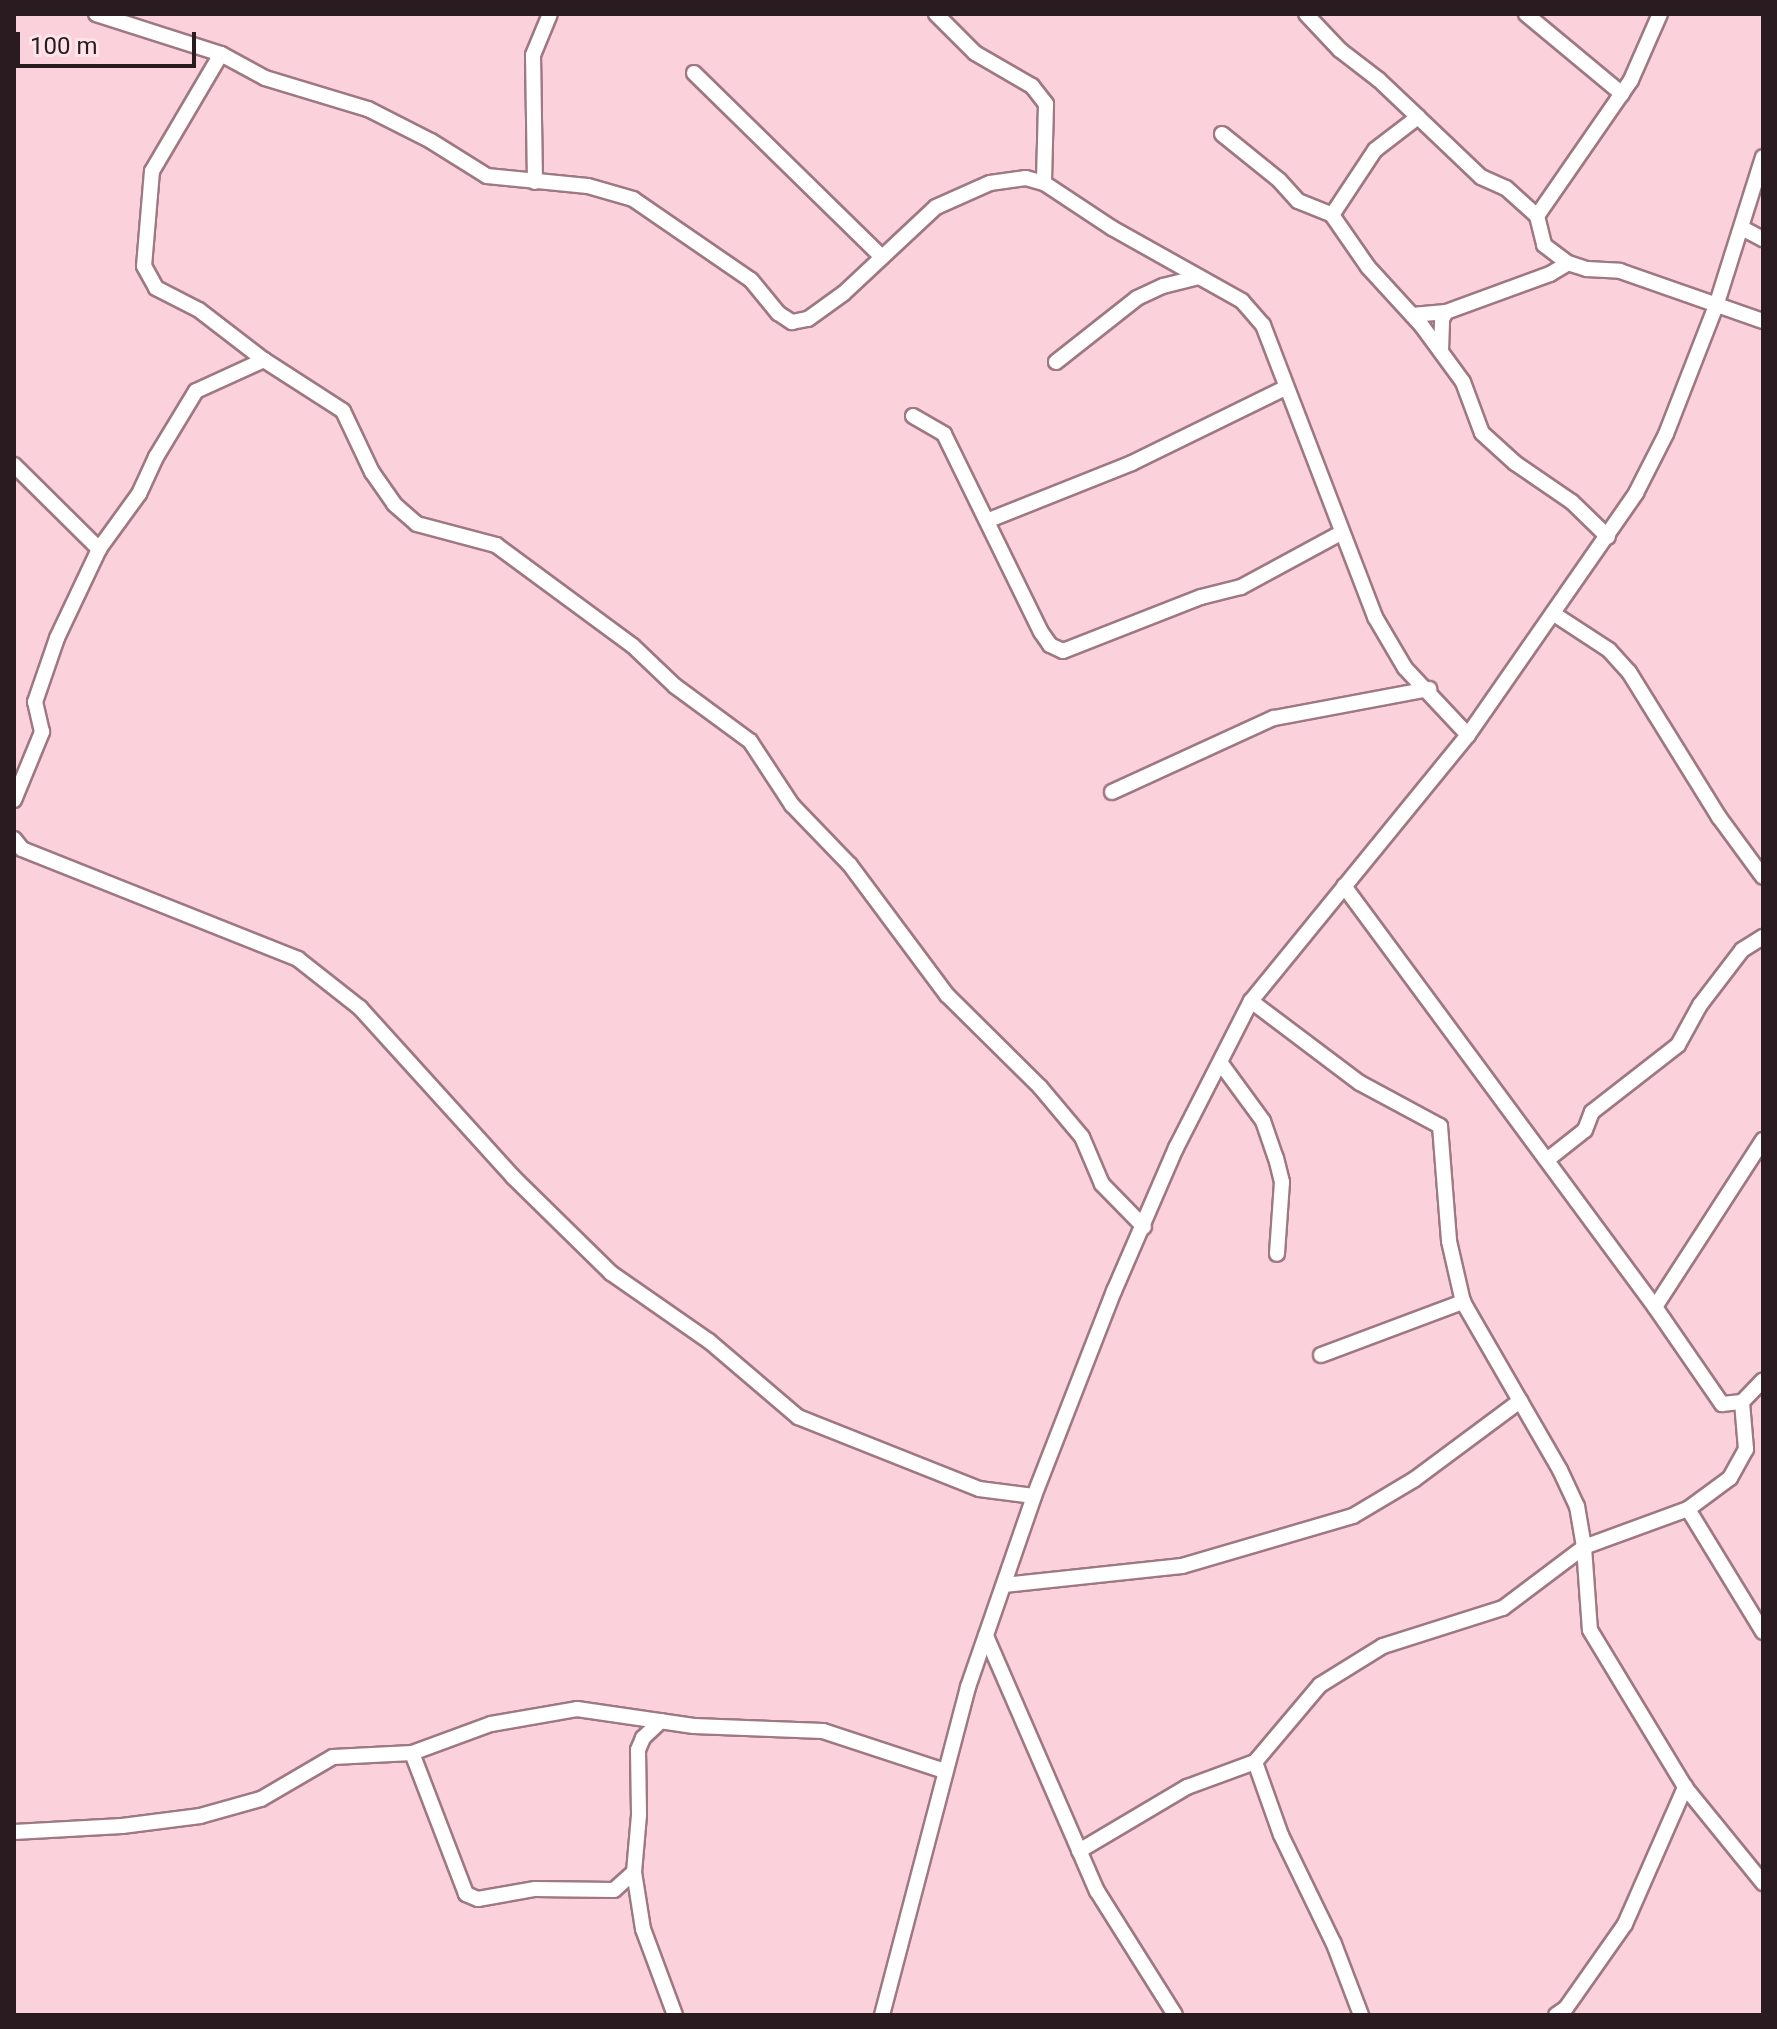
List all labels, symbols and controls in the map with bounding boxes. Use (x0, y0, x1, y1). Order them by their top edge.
scale bar (20, 16, 200, 66)
text: 100 m (30, 32, 97, 60)

